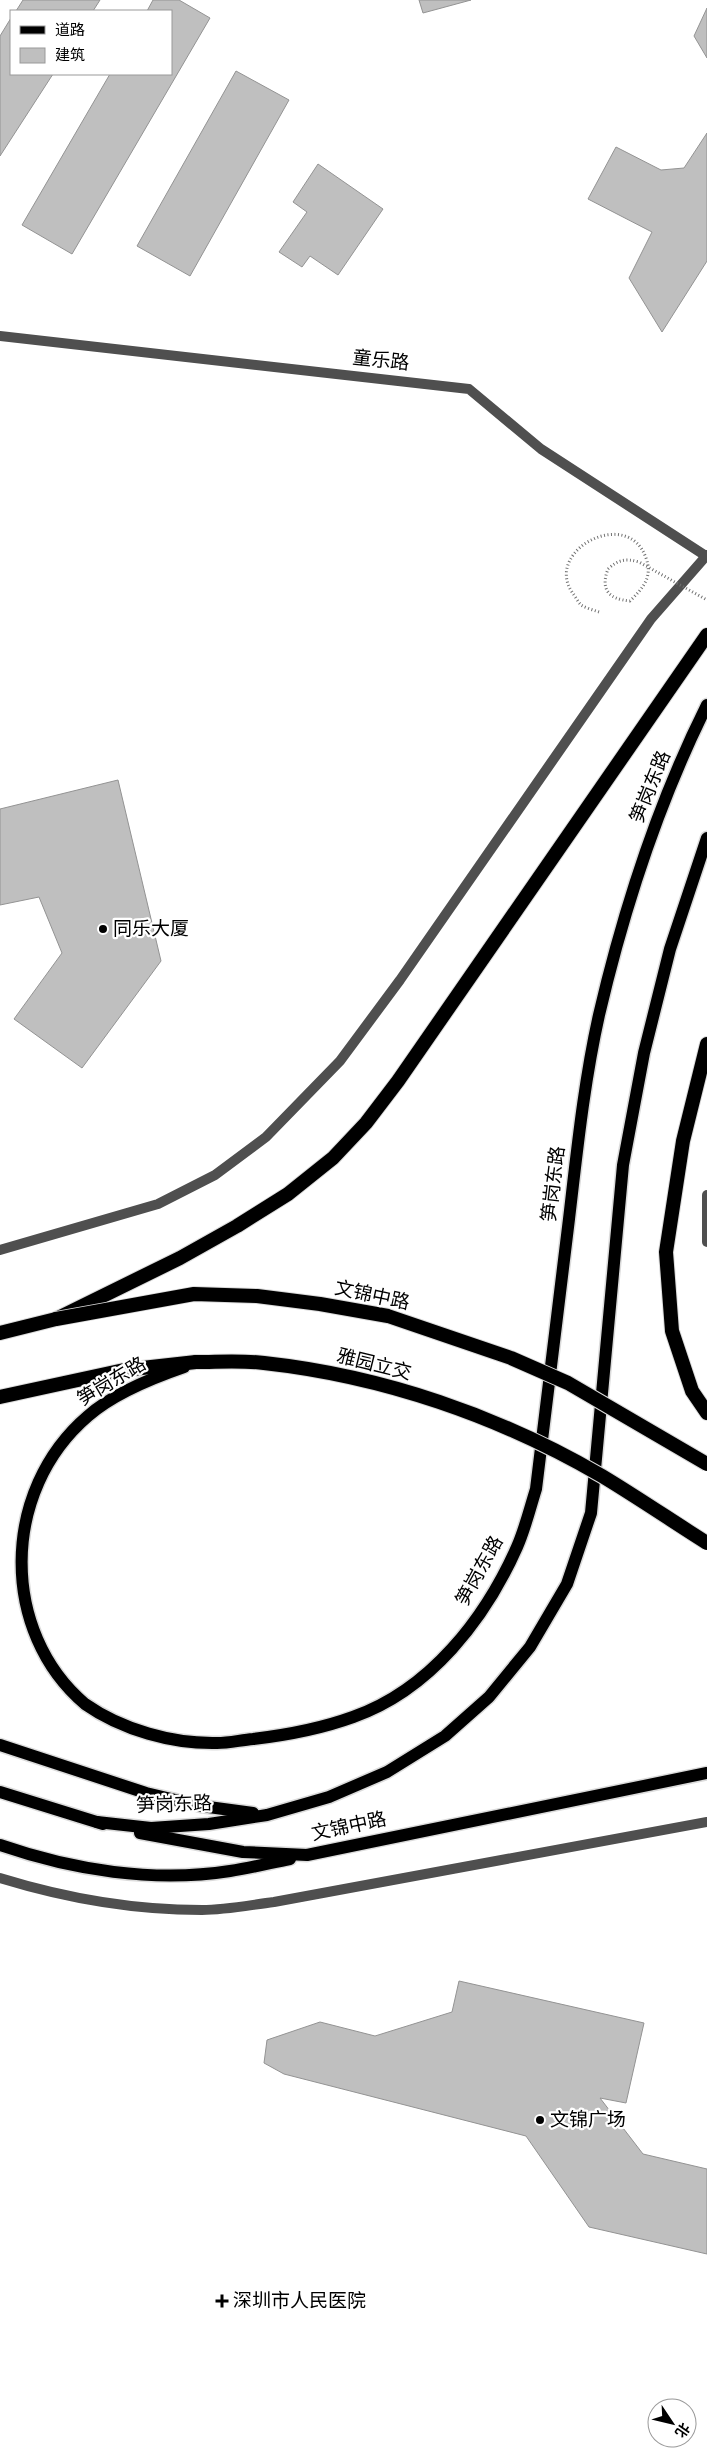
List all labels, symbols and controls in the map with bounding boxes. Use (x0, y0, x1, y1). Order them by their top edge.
legend (10, 10, 172, 75)
text: 道路 (55, 22, 85, 38)
text: 建筑 (55, 47, 85, 63)
street label: 童乐路 (352, 348, 410, 373)
street label: 笋岗东路 (626, 747, 674, 826)
place label: 同乐大厦 (113, 919, 189, 939)
marker: 同乐大厦 (97, 923, 109, 935)
street label: 笋岗东路 (538, 1145, 568, 1223)
street label: 文锦中路 (333, 1277, 412, 1313)
street label: 雅园立交 (335, 1345, 414, 1383)
street label: 笋岗东路 (73, 1353, 149, 1410)
street label: 笋岗东路 (452, 1532, 507, 1609)
street label: 笋岗东路 (136, 1792, 212, 1816)
street label: 文锦中路 (309, 1808, 388, 1844)
place label: 文锦广场 (550, 2109, 626, 2130)
marker: 文锦广场 (534, 2114, 546, 2126)
place label: 深圳市人民医院 (233, 2290, 366, 2311)
marker: 深圳市人民医院 (215, 2294, 229, 2308)
north arrow (647, 2398, 697, 2448)
text: 北 (672, 2420, 692, 2440)

